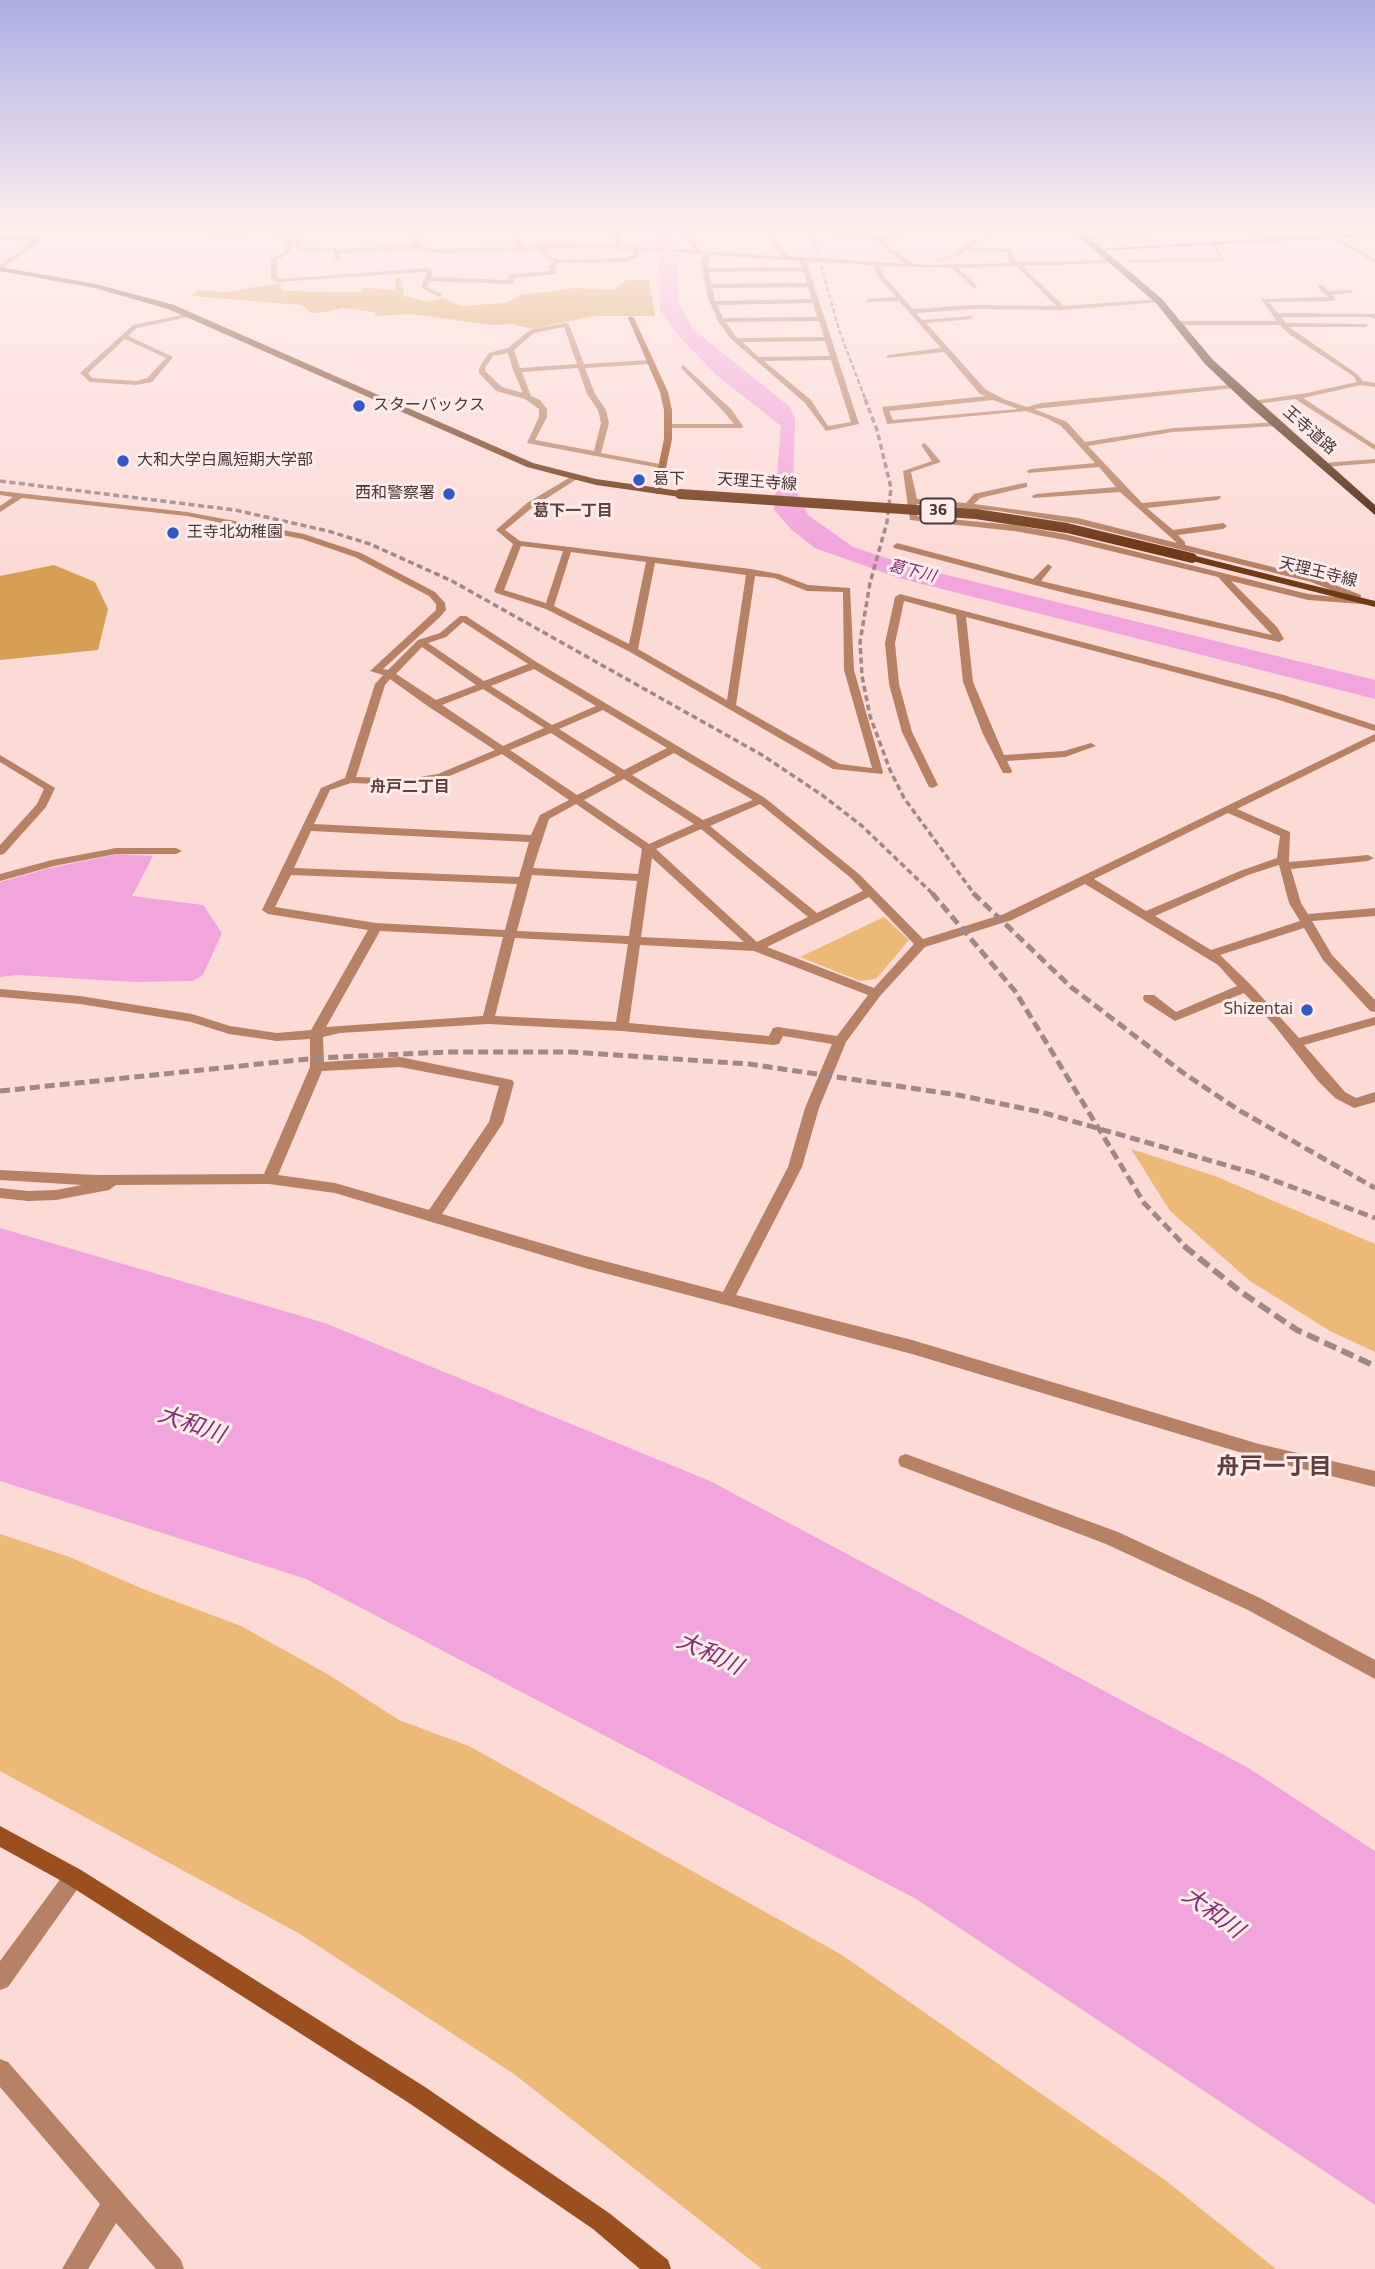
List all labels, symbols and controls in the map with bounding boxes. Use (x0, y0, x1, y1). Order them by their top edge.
place label: スターバックス (373, 396, 485, 416)
marker: スターバックス (351, 398, 367, 414)
street label: 王寺道路 (1279, 403, 1339, 459)
place label: 大和大学白鳳短期大学部 (137, 451, 313, 471)
marker: 大和大学白鳳短期大学部 (115, 453, 131, 469)
place label: 葛下 (653, 470, 685, 490)
street label: 天理王寺線 (716, 471, 798, 495)
marker: 葛下 (631, 472, 647, 488)
place label: 西和警察署 (355, 484, 435, 504)
marker: 西和警察署 (441, 486, 457, 502)
road number: 36 (920, 498, 956, 524)
district label: 葛下一丁目 (533, 502, 613, 522)
place label: 王寺北幼稚園 (187, 523, 283, 543)
marker: 王寺北幼稚園 (165, 525, 181, 541)
street label: 天理王寺線 (1277, 554, 1359, 592)
water label: 葛下川 (886, 557, 938, 587)
district label: 舟戸二丁目 (370, 778, 450, 798)
place label: Shizentai (1224, 999, 1293, 1021)
marker: Shizentai (1299, 1002, 1315, 1018)
water label: 大和川 (154, 1402, 228, 1450)
district label: 舟戸一丁目 (1217, 1454, 1331, 1482)
water label: 大和川 (672, 1628, 746, 1682)
water label: 大和川 (1176, 1883, 1248, 1945)

